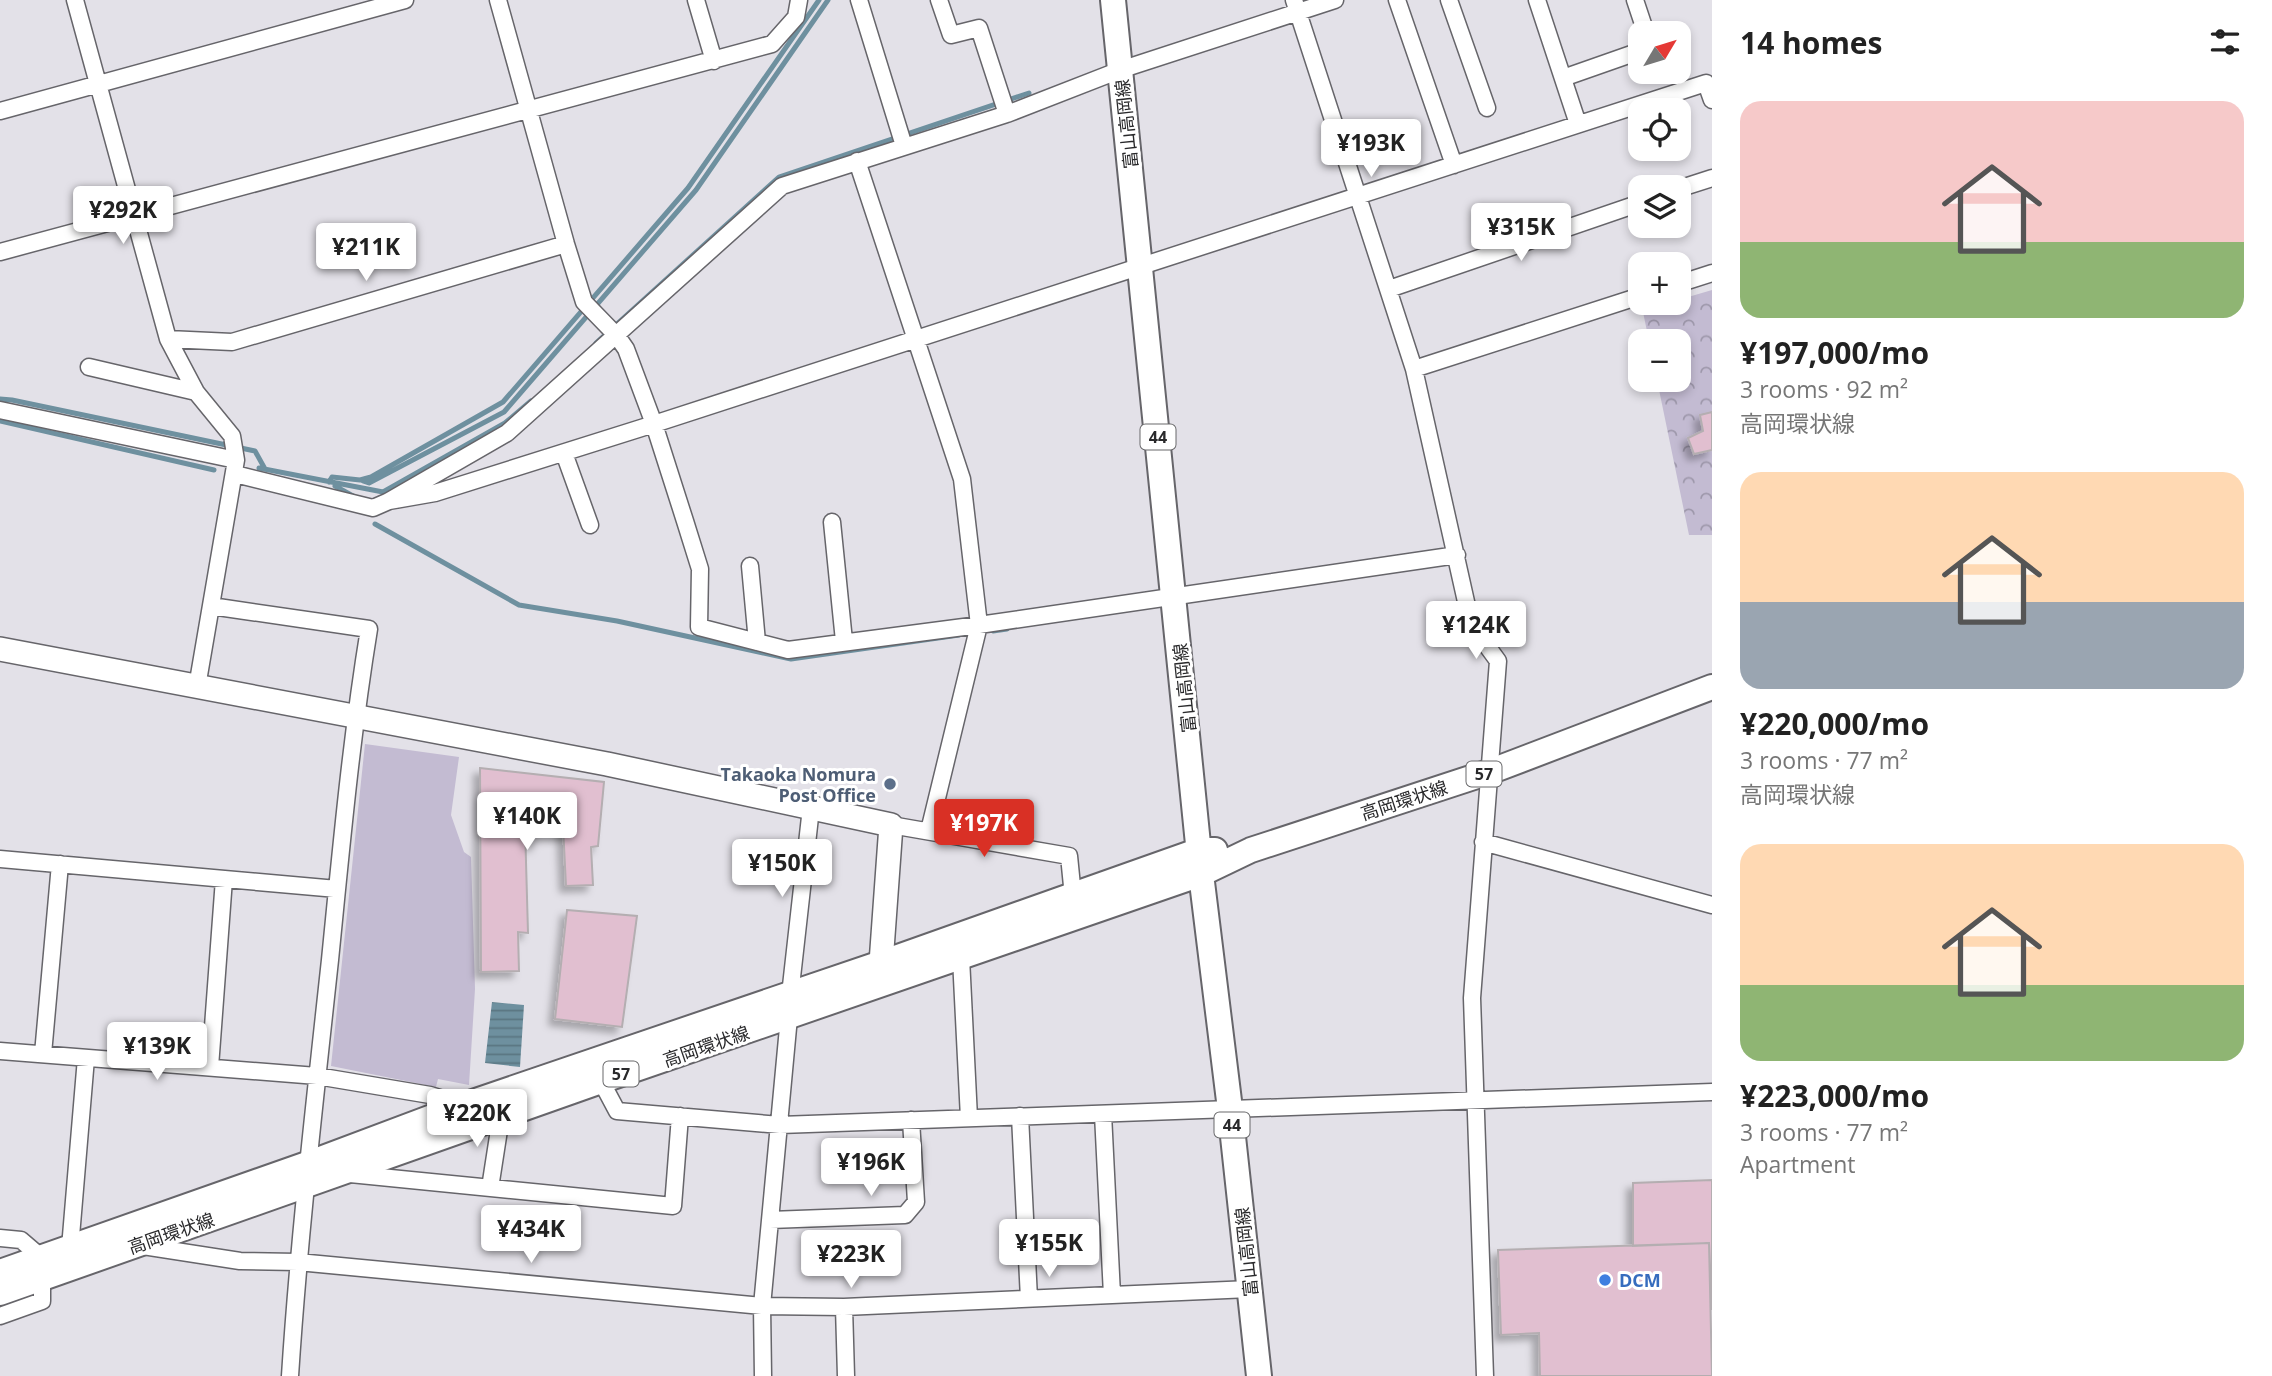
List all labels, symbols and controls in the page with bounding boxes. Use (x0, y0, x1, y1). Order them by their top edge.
north arrow (1628, 21, 1690, 84)
map controls (1628, 21, 1691, 392)
text: 14 homes (1740, 22, 1883, 63)
icon: filters (2206, 23, 2244, 61)
street label: 富山高岡線 (1109, 78, 1143, 170)
button: locate (1628, 98, 1691, 161)
pin: ¥193K (1322, 120, 1420, 179)
text: ¥193K (1337, 126, 1405, 158)
icon: home (1929, 146, 2055, 272)
button: layers (1628, 175, 1691, 238)
pin: ¥292K (74, 187, 172, 246)
text: ¥292K (89, 193, 157, 225)
pin: ¥315K (1472, 204, 1570, 263)
text: ¥315K (1487, 210, 1555, 242)
pin: ¥211K (317, 224, 415, 283)
text: ¥211K (332, 230, 400, 262)
button: + (1628, 252, 1691, 315)
button: − (1628, 329, 1691, 392)
text: ¥197,000/mo (1740, 332, 1929, 373)
text: 3 rooms · 92 m² (1740, 373, 1908, 405)
text: 高岡環状線 (1740, 407, 1855, 439)
road number: 44 (1140, 424, 1176, 450)
icon: home (1929, 517, 2055, 643)
pin: ¥124K (1427, 602, 1525, 661)
text: ¥124K (1442, 608, 1510, 640)
street label: 富山高岡線 (1167, 642, 1201, 734)
text: ¥220,000/mo (1740, 703, 1929, 744)
text: 3 rooms · 77 m² (1740, 744, 1908, 776)
place label: Takaoka Nomura Post Office (720, 762, 876, 807)
road number: 57 (1466, 762, 1502, 786)
street label: 高岡環状線 (1357, 775, 1451, 825)
marker: Takaoka Nomura Post Office (882, 776, 898, 792)
text: 高岡環状線 (1740, 778, 1855, 810)
pin: ¥140K (478, 792, 576, 852)
text: ¥140K (493, 799, 561, 831)
pin: ¥197K (935, 800, 1033, 859)
text: ¥197K (950, 806, 1018, 838)
pin: ¥150K (733, 839, 831, 899)
text: ¥150K (748, 846, 816, 878)
icon: home (1929, 889, 2055, 1015)
street label: 高岡環状線 (660, 1020, 752, 1072)
pin: ¥139K (108, 1023, 206, 1082)
text: ¥139K (123, 1029, 191, 1061)
road number: 57 (604, 1062, 638, 1086)
text: ¥223,000/mo (1740, 1075, 1929, 1116)
pin: ¥220K (428, 1090, 526, 1149)
text: ¥220K (443, 1096, 511, 1128)
road number: 44 (1214, 1112, 1250, 1138)
text: 3 rooms · 77 m² (1740, 1116, 1908, 1148)
pin: ¥196K (822, 1138, 920, 1198)
text: ¥196K (837, 1145, 905, 1177)
text: Apartment (1740, 1148, 1856, 1180)
pin: ¥434K (482, 1206, 580, 1265)
street label: 富山高岡線 (1229, 1206, 1263, 1298)
street label: 高岡環状線 (125, 1207, 217, 1259)
text: ¥434K (497, 1212, 565, 1244)
pin: ¥155K (1000, 1220, 1098, 1279)
text: ¥155K (1015, 1226, 1083, 1258)
pin: ¥223K (802, 1230, 900, 1290)
text: ¥223K (817, 1237, 885, 1269)
place label: DCM (1619, 1268, 1661, 1292)
marker: DCM (1597, 1272, 1613, 1288)

